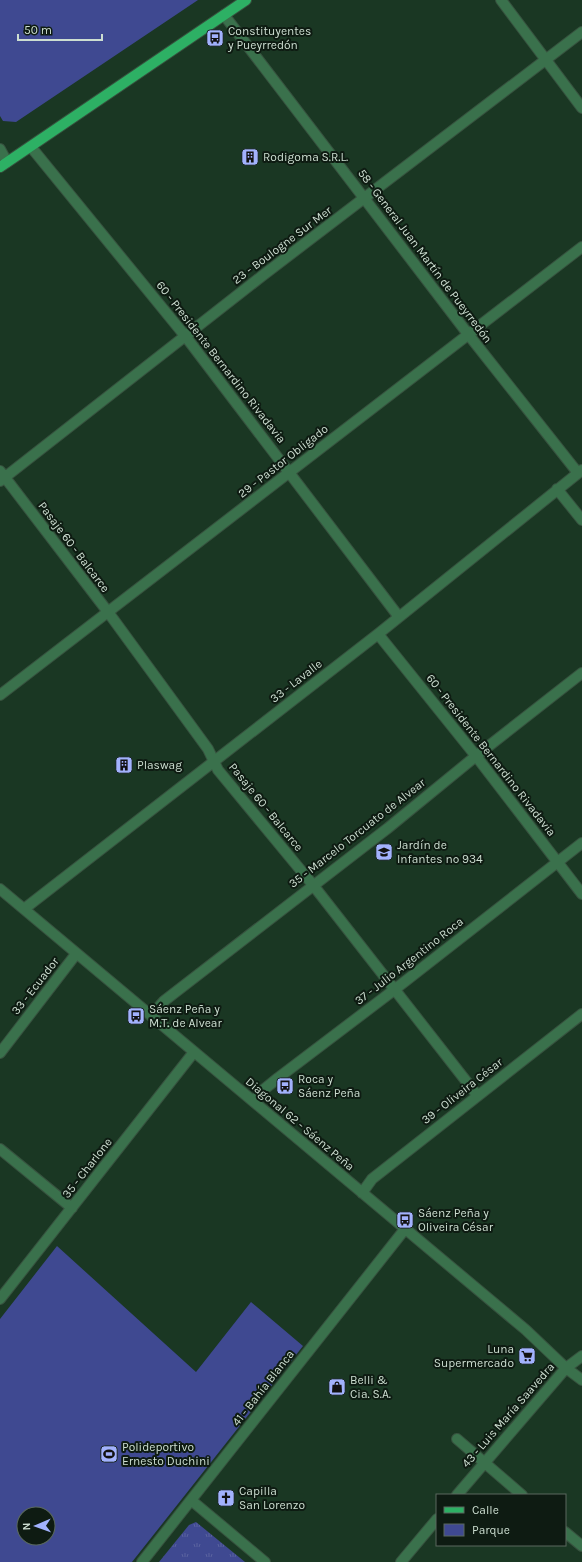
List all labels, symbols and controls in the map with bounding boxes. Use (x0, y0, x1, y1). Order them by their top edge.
scale bar (18, 16, 102, 42)
text: 50 m (24, 23, 52, 37)
place label: Constituyentes y Pueyrredón (227, 24, 311, 52)
bus stop icon: Constituyentes y Pueyrredón (205, 28, 225, 48)
building icon: Rodigoma S.R.L. (240, 147, 260, 167)
place label: Rodigoma S.R.L. (263, 150, 348, 164)
street label: 58 - General Juan Martín de Pueyrredón (355, 166, 495, 346)
street label: 23 - Boulogne Sur Mer (230, 203, 335, 287)
street label: 60 - Presidente Bernardino Rivadavia (153, 278, 289, 446)
street label: 29 - Pastor Obligado (235, 421, 331, 501)
street label: Pasaje 60 - Balcarce (35, 499, 113, 595)
street label: 33 - Lavalle (267, 656, 325, 706)
street label: 60 - Presidente Bernardino Rivadavia (423, 671, 559, 839)
building icon: Plaswag (114, 755, 134, 775)
place label: Plaswag (137, 758, 182, 772)
street label: Pasaje 60 - Balcarce (226, 760, 306, 854)
street label: 35 - Marcelo Torcuato de Alvear (286, 775, 429, 891)
place label: Jardín de Infantes nº 934 (397, 838, 483, 866)
school or university icon: Jardín de Infantes nº 934 (374, 842, 394, 862)
street label: 37 - Julio Argentino Roca (352, 914, 466, 1008)
street label: 33 - Ecuador (8, 954, 62, 1017)
place label: Sáenz Peña y M.T. de Alvear (149, 1002, 222, 1030)
bus stop icon: Sáenz Peña y M.T. de Alvear (126, 1006, 146, 1026)
street label: 39 - Oliveira César (419, 1055, 506, 1127)
place label: Roca y Sáenz Peña (298, 1072, 360, 1100)
street label: Diagonal 62 - Sáenz Peña (243, 1074, 357, 1174)
bus stop icon: Roca y Sáenz Peña (275, 1076, 295, 1096)
street label: 35 - Charlone (59, 1135, 115, 1201)
place label: Sáenz Peña y Oliveira César (418, 1206, 494, 1234)
bus stop icon: Sáenz Peña y Oliveira César (395, 1210, 415, 1230)
place label: Luna Supermercado (434, 1342, 514, 1370)
supermarket icon: Luna Supermercado (517, 1346, 537, 1366)
street label: 41 - Bahía Blanca (229, 1347, 297, 1429)
street label: 43 - Luis María Saavedra (459, 1360, 557, 1470)
place label: Belli & Cia. S.A. (350, 1373, 391, 1401)
shop icon: Belli & Cia. S.A. (327, 1377, 347, 1397)
place label: Polideportivo Ernesto Duchini (122, 1440, 210, 1468)
sports icon: Polideportivo Ernesto Duchini (99, 1444, 119, 1464)
place label: Capilla San Lorenzo (239, 1484, 305, 1512)
church icon: Capilla San Lorenzo (216, 1488, 236, 1508)
legend (436, 1494, 566, 1546)
text: Calle (472, 1503, 499, 1517)
north arrow (16, 1506, 56, 1546)
text: N (20, 1522, 33, 1531)
text: Parque (472, 1523, 510, 1537)

